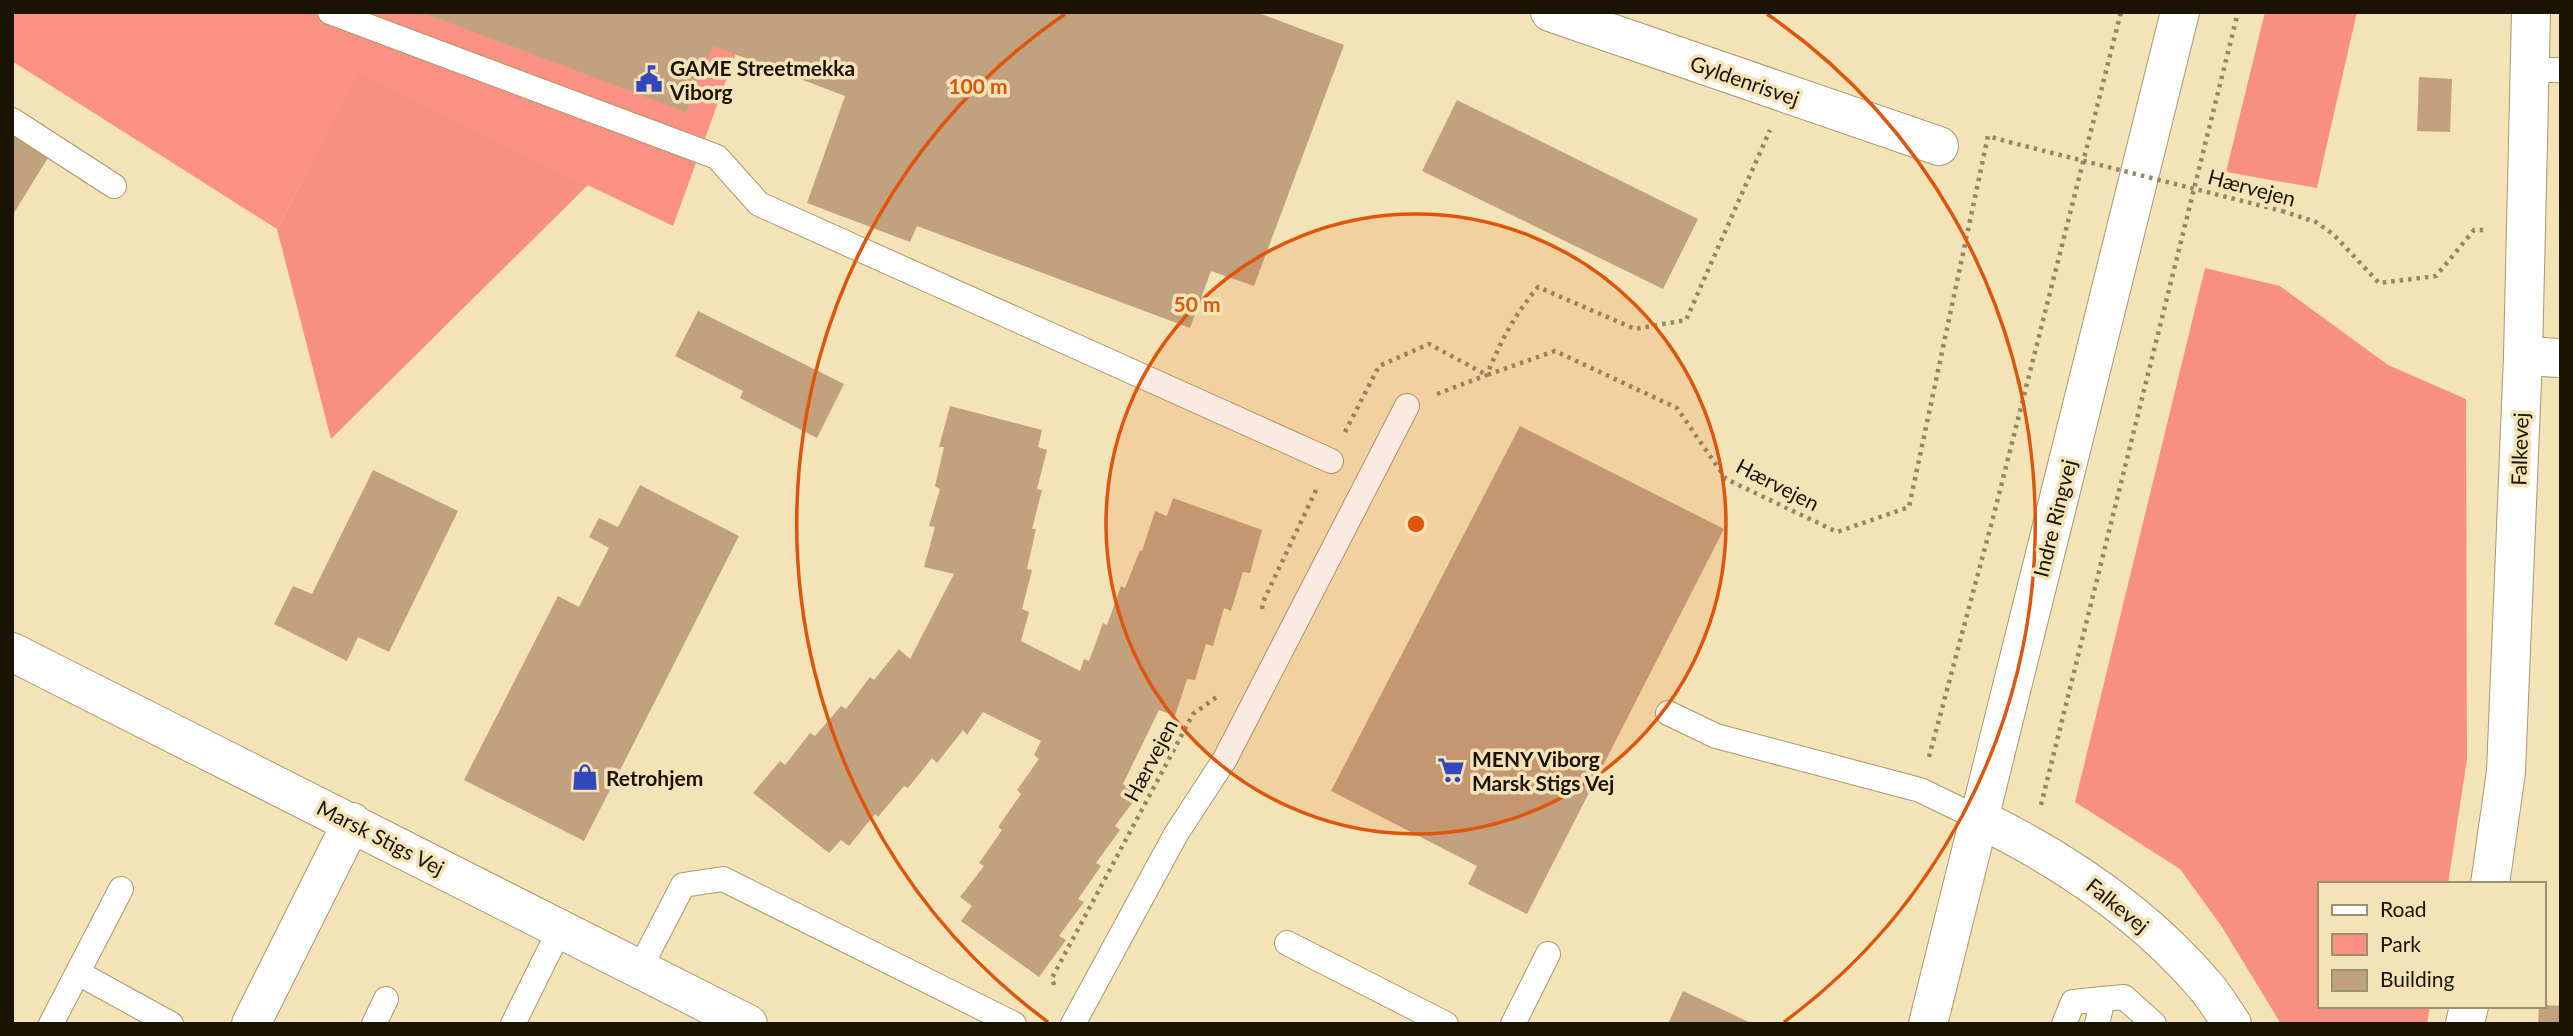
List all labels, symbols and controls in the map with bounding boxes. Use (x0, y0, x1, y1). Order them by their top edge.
street label: Gyldenrisvej (1687, 50, 1803, 110)
place label: GAME Streetmekka Viborg (669, 55, 855, 104)
public building icon: GAME Streetmekka Viborg (634, 64, 664, 94)
text: 100 m (948, 73, 1008, 98)
street label: Hærvejen (2205, 163, 2299, 211)
text: 50 m (1173, 291, 1221, 316)
street label: Falkevej (2505, 412, 2533, 486)
street label: Hærvejen (1732, 452, 1824, 516)
street label: Indre Ringvej (2027, 457, 2081, 579)
centre of rings (1404, 512, 1428, 536)
street label: Hærvejen (1118, 715, 1182, 805)
place label: MENY Viborg Marsk Stigs Vej (1472, 746, 1614, 795)
supermarket icon: MENY Viborg Marsk Stigs Vej (1436, 755, 1466, 785)
shop icon: Retrohjem (570, 762, 600, 792)
place label: Retrohjem (606, 765, 703, 790)
street label: Marsk Stigs Vej (313, 794, 449, 880)
street label: Falkevej (2082, 872, 2154, 938)
legend (2318, 882, 2545, 1008)
text: Road (2380, 896, 2427, 921)
text: Park (2380, 931, 2421, 956)
text: Building (2380, 966, 2455, 991)

